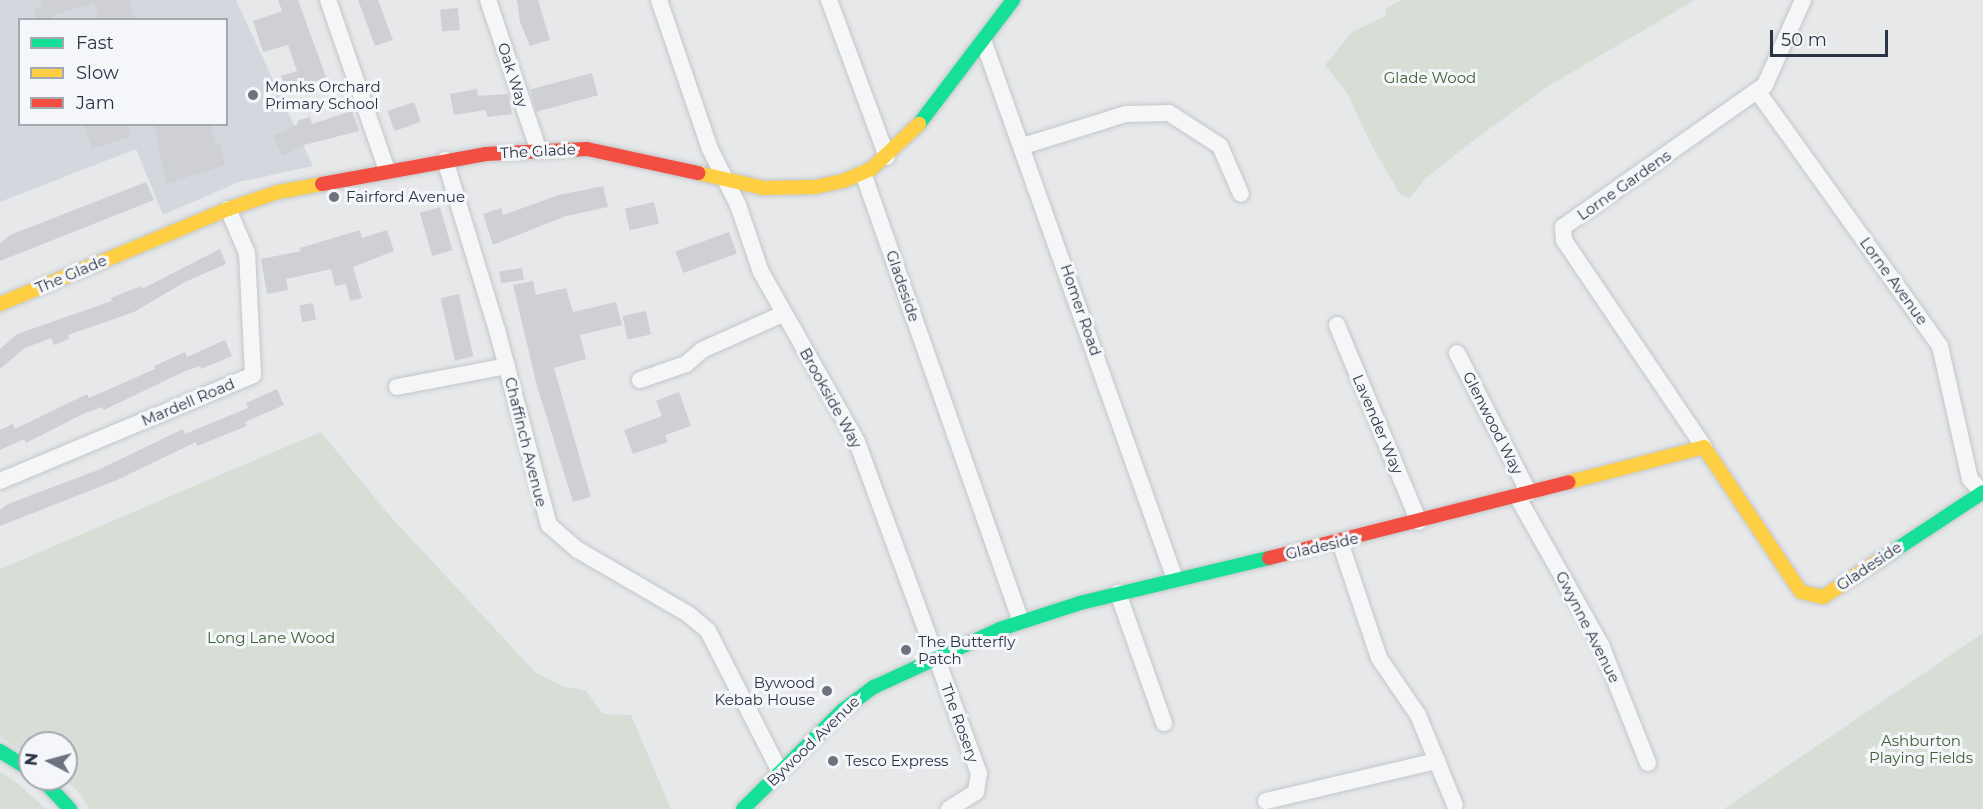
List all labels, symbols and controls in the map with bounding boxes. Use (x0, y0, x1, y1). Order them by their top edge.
legend (18, 18, 228, 126)
scale bar (1773, 18, 1892, 56)
text: 50 m (1781, 29, 1827, 51)
text: Fast (76, 32, 114, 54)
street label: Oak Way (494, 40, 532, 110)
text: Slow (76, 62, 119, 84)
park label: Glade Wood (1384, 69, 1476, 87)
place label: Monks Orchard Primary School (265, 77, 381, 112)
marker: Monks Orchard Primary School (246, 88, 260, 102)
text: Jam (76, 92, 115, 114)
street label: The Glade (500, 140, 576, 162)
street label: Lorne Gardens (1574, 146, 1674, 224)
place label: Fairford Avenue (346, 188, 465, 206)
marker: Fairford Avenue (327, 190, 341, 204)
street label: Lorne Avenue (1856, 234, 1932, 328)
street label: Gladeside (882, 248, 924, 324)
street label: The Glade (33, 251, 109, 297)
street label: Homer Road (1057, 262, 1105, 358)
street label: Brookside Way (796, 345, 866, 451)
street label: Glenwood Way (1459, 369, 1527, 477)
street label: Lavender Way (1349, 372, 1407, 476)
street label: Mardell Road (139, 374, 237, 430)
street label: Chaffinch Avenue (501, 375, 551, 509)
street label: Gladeside (1284, 529, 1360, 563)
street label: Gladeside (1833, 538, 1905, 594)
street label: Gwynne Avenue (1552, 568, 1624, 686)
park label: Long Lane Wood (207, 629, 335, 647)
place label: The Butterfly Patch (918, 632, 1015, 667)
marker: The Butterfly Patch (899, 643, 913, 657)
place label: Bywood Kebab House (715, 673, 815, 708)
street label: The Rosery (937, 681, 983, 765)
marker: Bywood Kebab House (820, 684, 834, 698)
street label: Bywood Avenue (763, 692, 863, 790)
north arrow (18, 731, 78, 791)
park label: Ashburton Playing Fields (1869, 731, 1973, 766)
text: N (21, 752, 42, 767)
place label: Tesco Express (845, 752, 948, 770)
marker: Tesco Express (826, 754, 840, 768)

